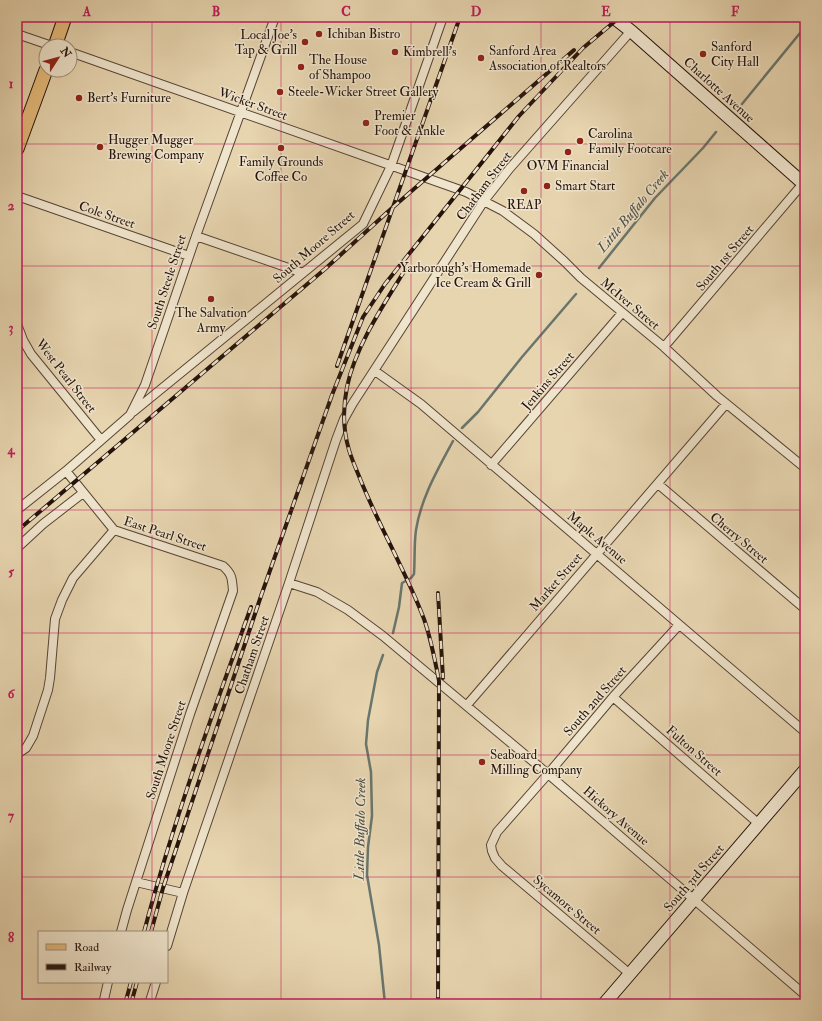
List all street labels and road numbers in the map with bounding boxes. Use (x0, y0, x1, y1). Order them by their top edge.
street label: Charlotte Avenue (680, 54, 758, 127)
street label: Wicker Street (215, 84, 290, 124)
street label: Chatham Street (453, 148, 515, 224)
street label: Cole Street (77, 198, 137, 232)
street label: South Moore Street (270, 207, 358, 287)
street label: South 1st Street (693, 222, 757, 294)
street label: South Steele Street (144, 232, 190, 332)
street label: McIver Street (597, 275, 663, 333)
street label: West Pearl Street (32, 335, 100, 416)
street label: Jenkins Street (518, 349, 578, 414)
street label: Maple Avenue (563, 508, 631, 569)
street label: Cherry Street (706, 509, 771, 568)
street label: East Pearl Street (121, 513, 209, 555)
street label: Market Street (526, 549, 586, 615)
street label: Chatham Street (231, 614, 273, 696)
street label: South 2nd Street (560, 663, 630, 739)
street label: South Moore Street (142, 699, 190, 801)
street label: Fulton Street (663, 722, 725, 780)
street label: Hickory Avenue (579, 783, 653, 850)
street label: South 3rd Street (660, 841, 728, 915)
street label: Sycamore Street (529, 872, 604, 939)

